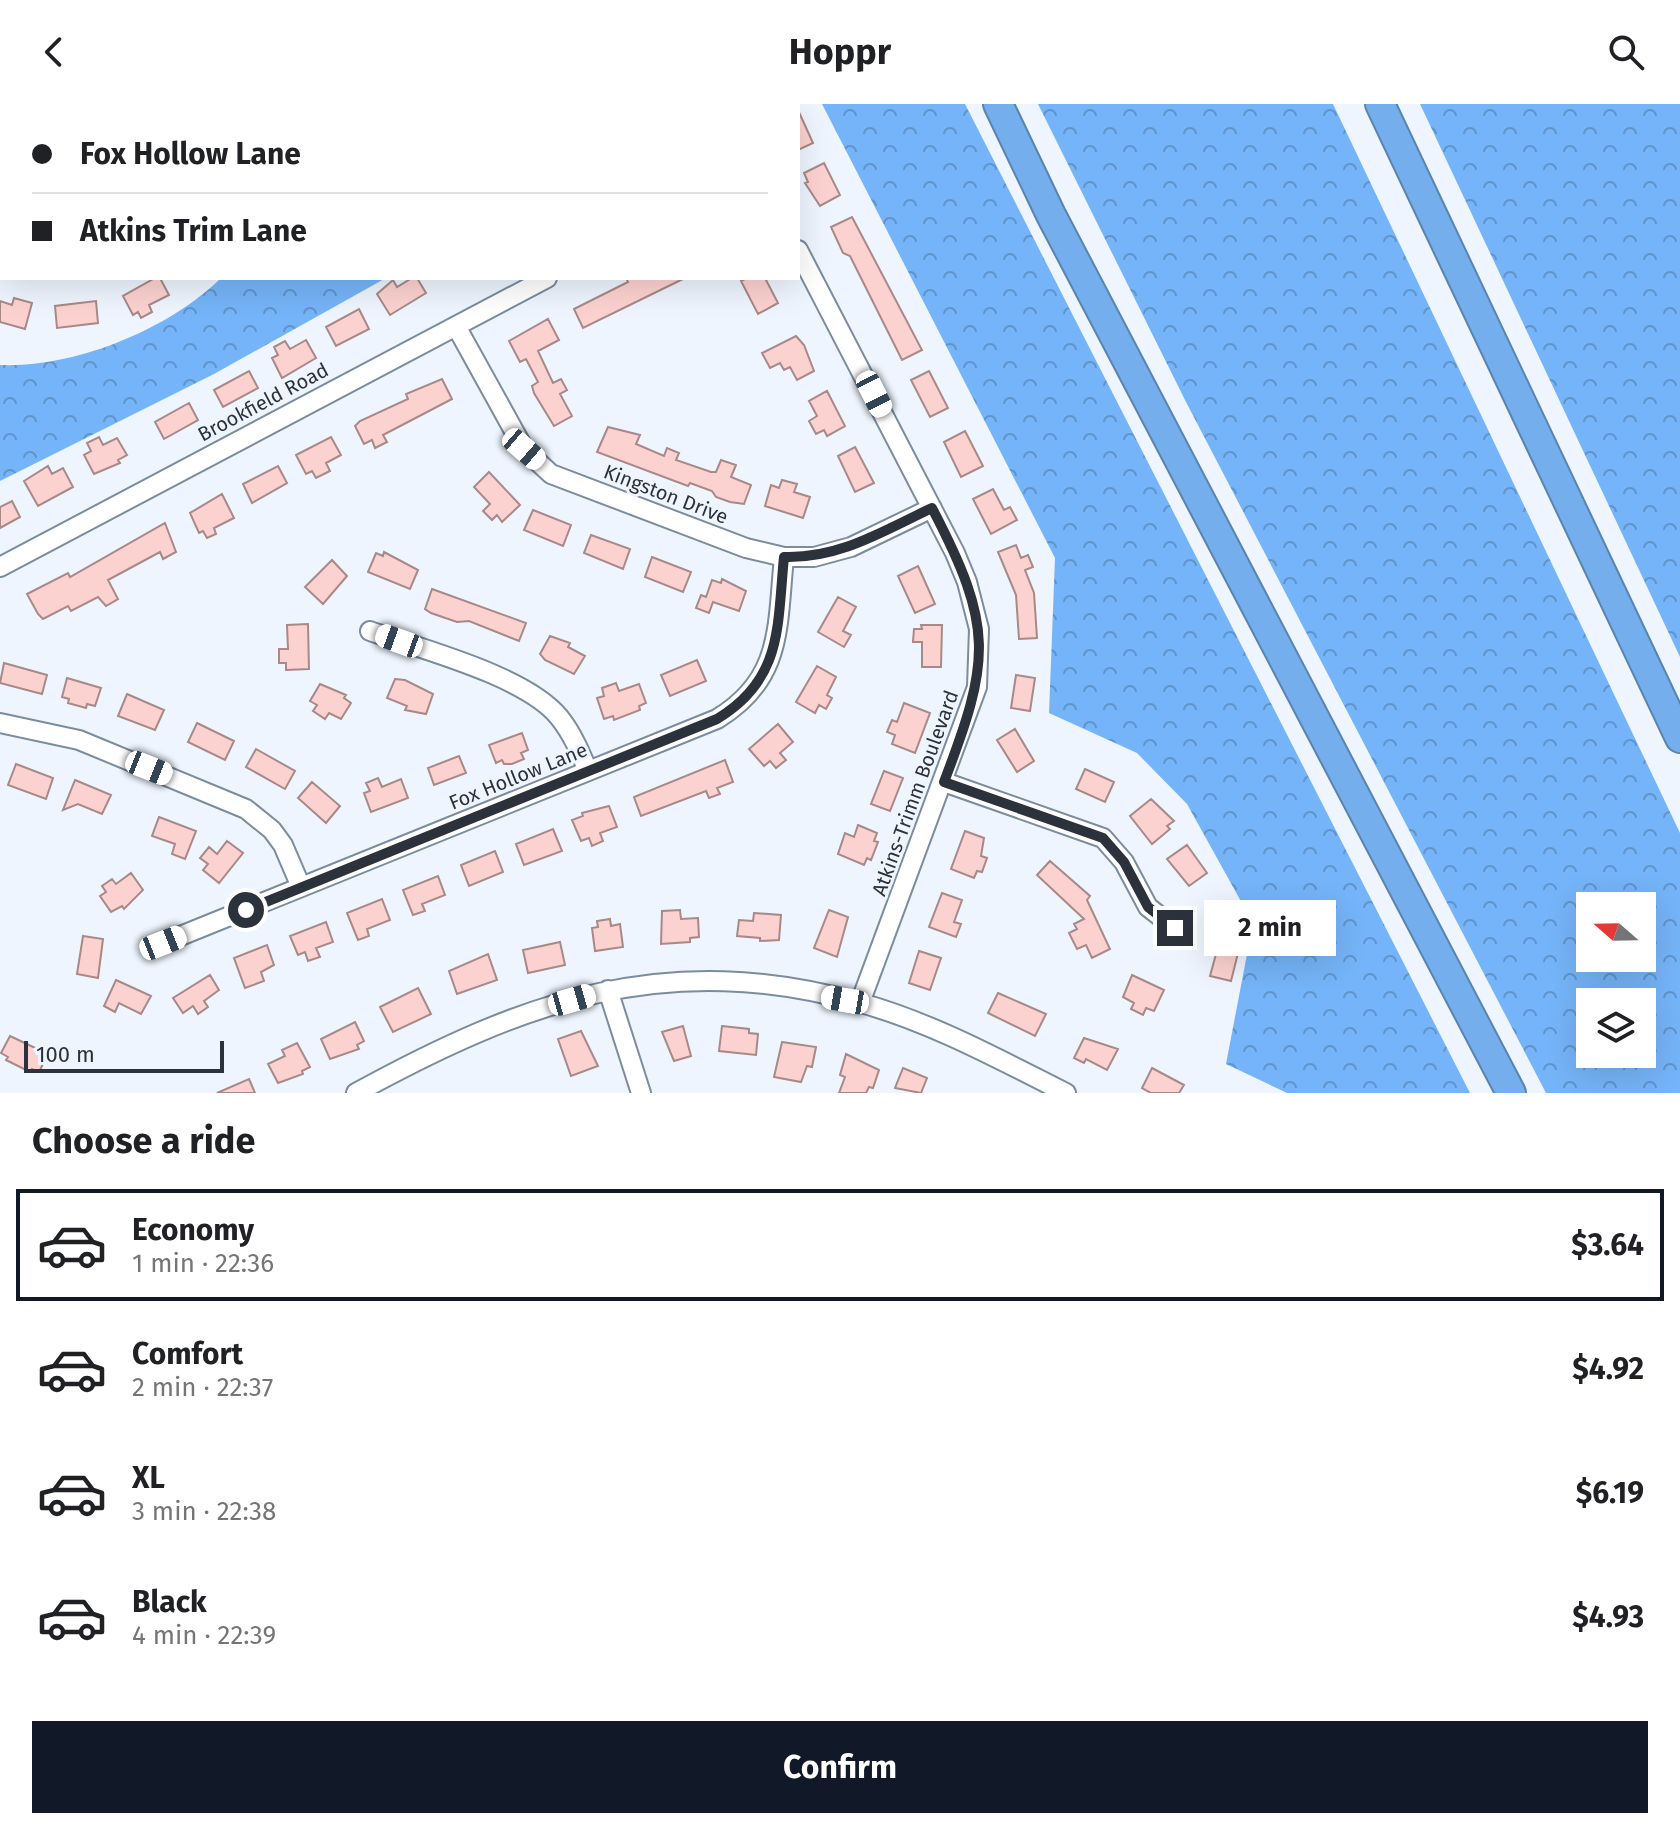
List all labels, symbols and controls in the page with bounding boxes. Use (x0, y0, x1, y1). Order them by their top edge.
icon: back (32, 30, 76, 74)
text: Hoppr (789, 30, 891, 74)
icon: search (1604, 30, 1648, 74)
text: Fox Hollow Lane (80, 136, 301, 172)
text: Atkins Trim Lane (80, 213, 307, 249)
street label: Brookfield Road (194, 358, 332, 446)
car (852, 367, 896, 421)
car (498, 424, 550, 474)
street label: Kingston Drive (600, 459, 732, 529)
car (372, 622, 426, 660)
street label: Atkins-Trimm Boulevard (867, 687, 963, 899)
street label: Fox Hollow Lane (445, 737, 591, 815)
car (122, 748, 176, 788)
route start (228, 892, 264, 928)
north arrow (1576, 892, 1656, 972)
map controls (1576, 892, 1656, 1068)
callout: 2 min (1203, 900, 1335, 956)
route end (1157, 910, 1193, 946)
text: 2 min (1238, 912, 1302, 943)
car (136, 923, 190, 963)
car (546, 982, 598, 1018)
car (819, 984, 871, 1016)
button: layers (1576, 988, 1656, 1068)
scale bar (24, 1037, 224, 1073)
text: 100 m (36, 1041, 95, 1068)
text: Choose a ride (32, 1119, 255, 1163)
icon: car (36, 1209, 108, 1281)
text: Economy (132, 1212, 254, 1248)
text: $3.64 (1571, 1227, 1644, 1263)
text: 1 min · 22:36 (132, 1248, 274, 1279)
icon: car (36, 1333, 108, 1405)
text: Comfort (132, 1336, 243, 1372)
text: $4.92 (1572, 1351, 1644, 1387)
text: 2 min · 22:37 (132, 1372, 273, 1403)
icon: car (36, 1457, 108, 1529)
text: XL (132, 1460, 165, 1496)
text: $6.19 (1576, 1475, 1644, 1511)
text: 3 min · 22:38 (132, 1496, 276, 1527)
icon: car (36, 1581, 108, 1653)
text: Black (132, 1584, 207, 1620)
text: $4.93 (1572, 1599, 1644, 1635)
text: 4 min · 22:39 (132, 1620, 276, 1651)
button: Confirm (32, 1721, 1648, 1813)

